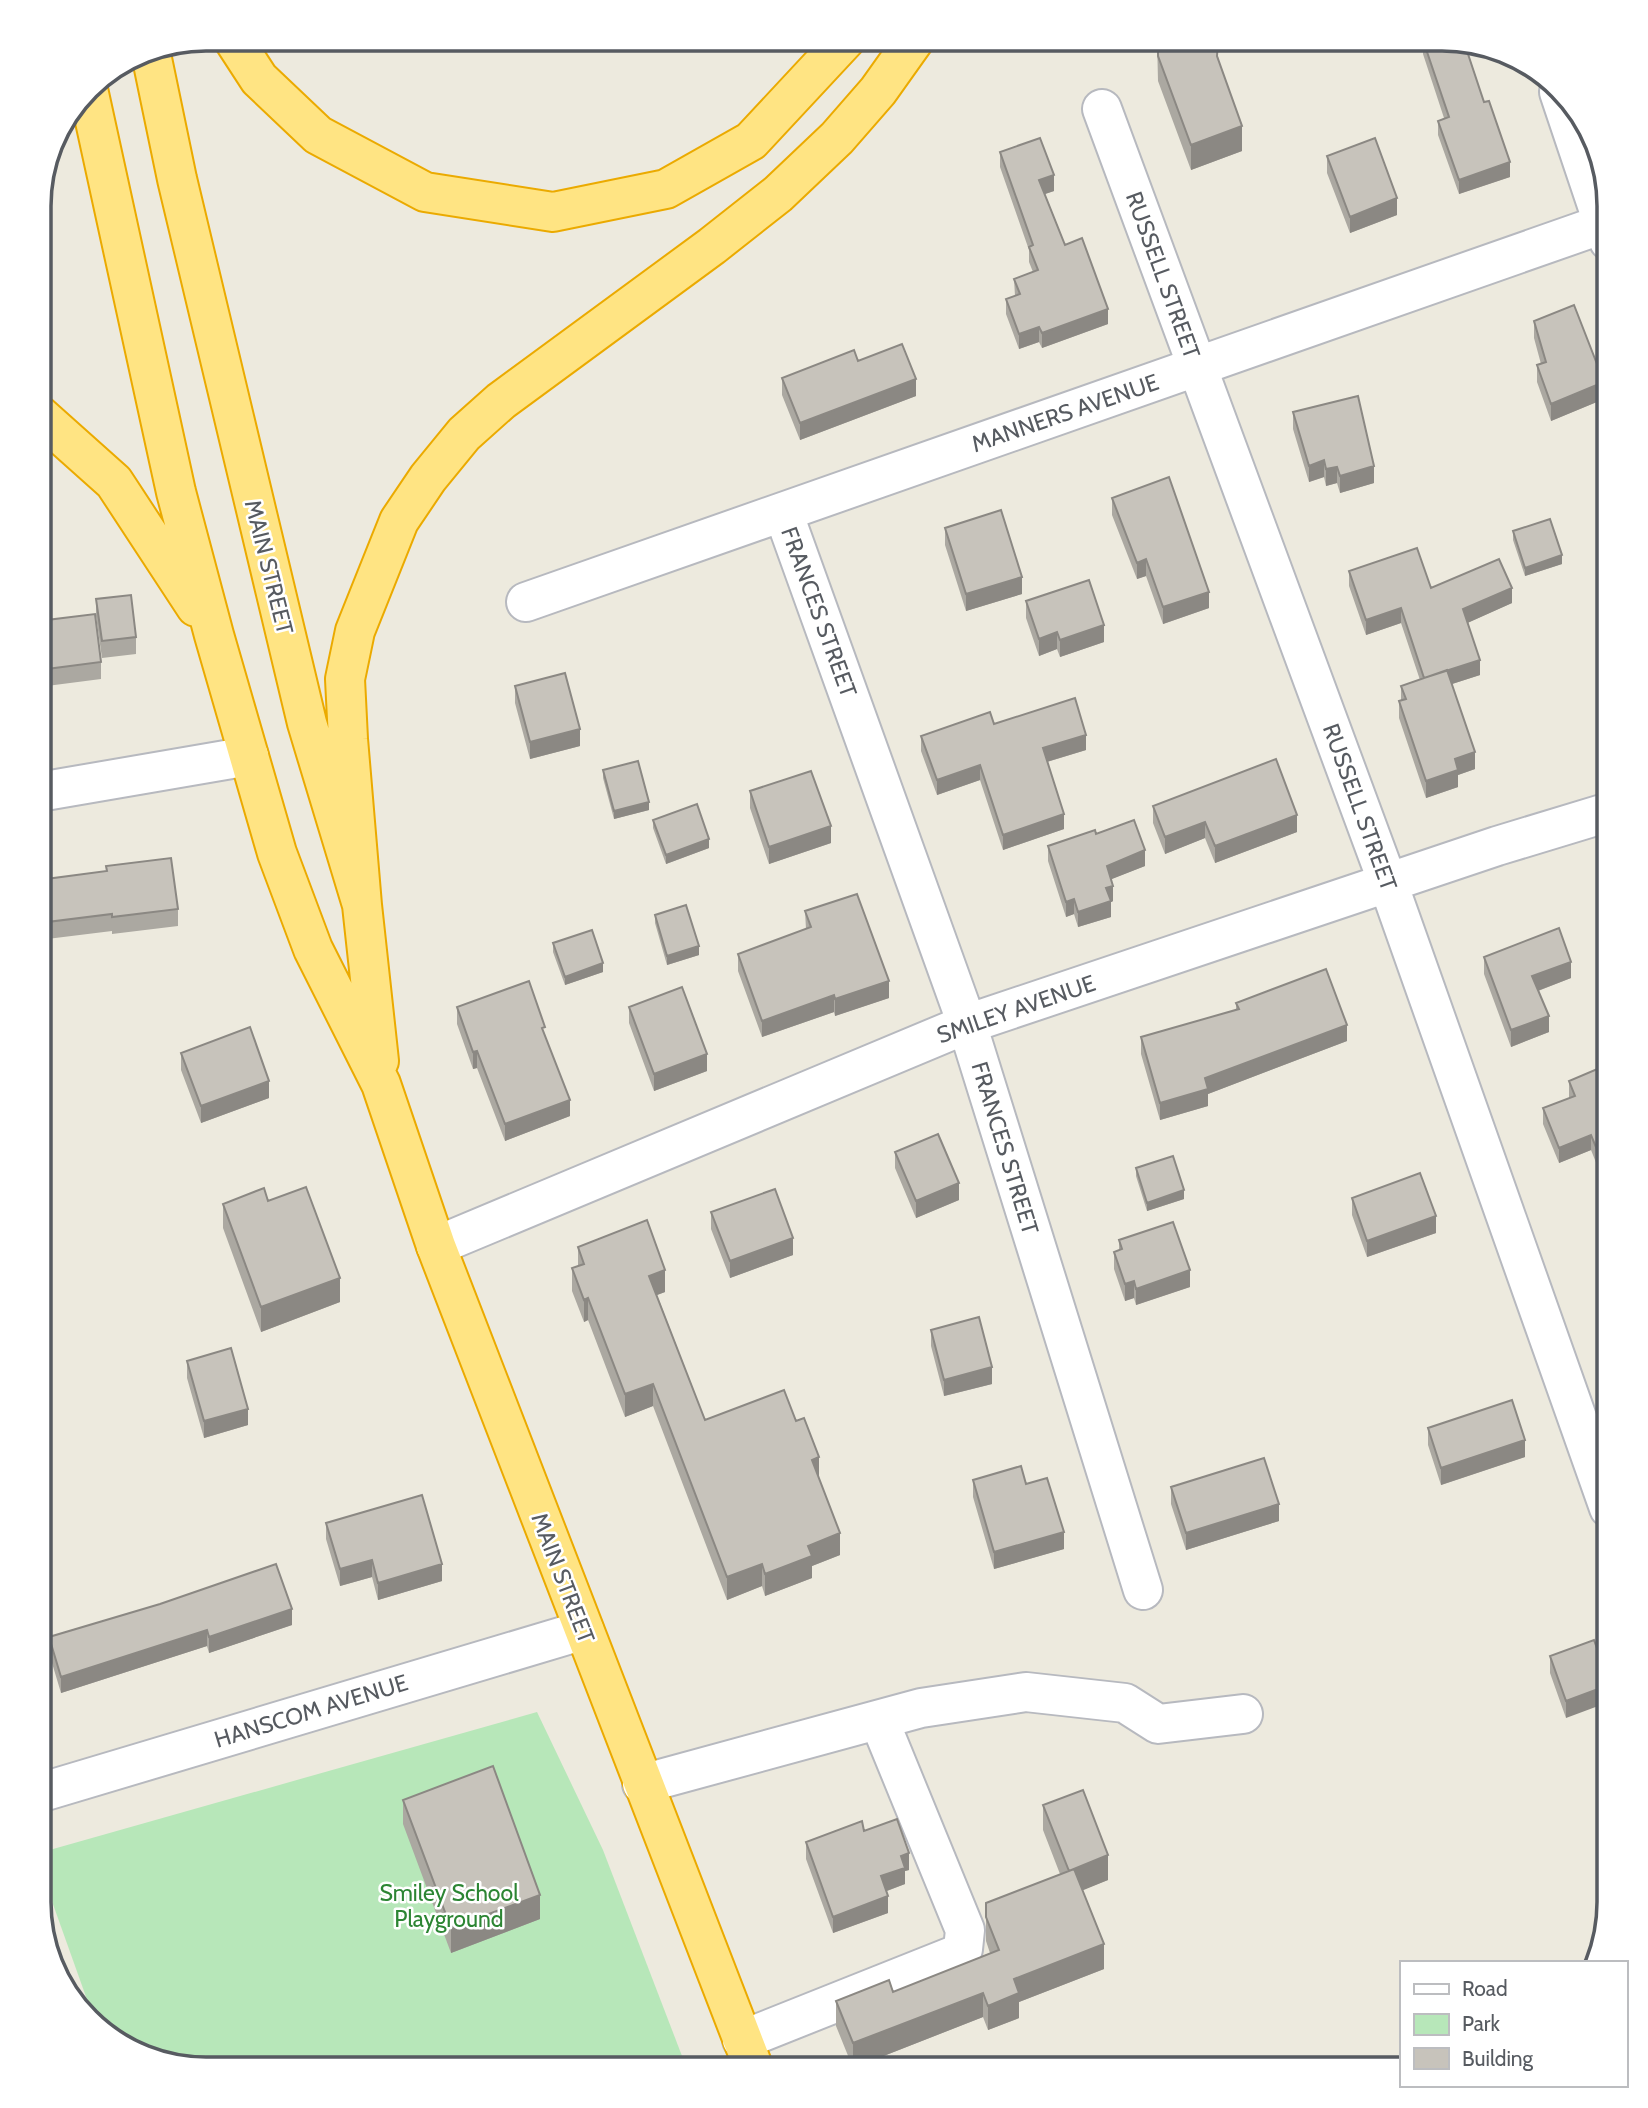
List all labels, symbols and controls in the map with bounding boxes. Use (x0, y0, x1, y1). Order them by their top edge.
street label: RUSSELL STREET (1120, 188, 1206, 362)
street label: MANNERS AVENUE (968, 368, 1162, 458)
street label: MAIN STREET (239, 497, 299, 637)
street label: FRANCES STREET (775, 523, 863, 701)
street label: RUSSELL STREET (1317, 720, 1403, 894)
street label: SMILEY AVENUE (933, 969, 1099, 1049)
street label: FRANCES STREET (965, 1058, 1045, 1238)
street label: MAIN STREET (525, 1509, 601, 1647)
street label: HANSCOM AVENUE (211, 1668, 411, 1754)
park label: Smiley School Playground (379, 1879, 519, 1933)
legend (1400, 1961, 1627, 2087)
text: Road (1462, 1976, 1508, 2001)
text: Park (1462, 2011, 1500, 2036)
text: Building (1462, 2046, 1534, 2071)

